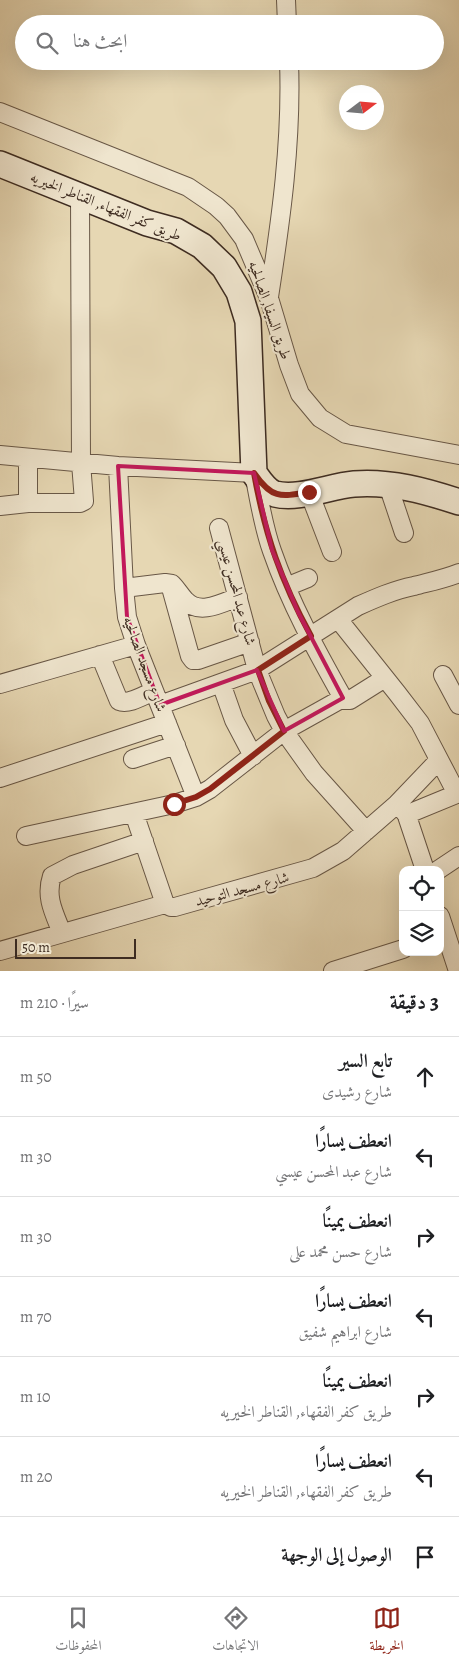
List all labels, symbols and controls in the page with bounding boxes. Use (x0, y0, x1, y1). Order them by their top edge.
search box (15, 15, 444, 70)
text: ابحث هنا (73, 28, 127, 54)
icon: search (33, 29, 61, 57)
north arrow (339, 85, 384, 130)
street label: طريق كفر الفقهاء, القناطر الخيريه (27, 167, 185, 245)
street label: طريق السيفا, الصالحيه (244, 258, 296, 362)
route end (298, 481, 321, 504)
street label: شارع عبد المحسن عيسي (209, 537, 261, 649)
street label: شارع مسجد الصالحيه (116, 613, 172, 716)
route start (163, 793, 186, 816)
map controls (399, 866, 444, 956)
button: locate (399, 866, 444, 911)
street label: شارع مسجد التوحيد (193, 867, 292, 914)
button: layers (399, 911, 444, 956)
scale bar (15, 936, 136, 959)
text: 50 m (22, 938, 50, 957)
text: 3 دقيقة (390, 988, 439, 1016)
text: سيرًا · 210 m (20, 992, 89, 1014)
text: تابع السير (339, 1048, 392, 1074)
icon: ahead (411, 1063, 439, 1091)
text: 50 m (20, 1066, 52, 1088)
text: شارع رشيدى (322, 1081, 392, 1103)
text: انعطف يسارًا (315, 1128, 392, 1154)
icon: left (411, 1143, 439, 1171)
text: 30 m (20, 1146, 52, 1168)
text: شارع عبد المحسن عيسي (275, 1161, 392, 1183)
text: انعطف يمينًا (322, 1208, 392, 1234)
icon: right (411, 1223, 439, 1251)
text: 30 m (20, 1226, 52, 1248)
text: شارع حسن محمد على (289, 1241, 392, 1263)
text: انعطف يسارًا (315, 1288, 392, 1314)
icon: left (411, 1303, 439, 1331)
text: 70 m (20, 1306, 52, 1328)
text: شارع ابراهيم شفيق (298, 1321, 392, 1343)
text: انعطف يمينًا (322, 1368, 392, 1394)
icon: right (411, 1383, 439, 1411)
text: 10 m (20, 1386, 51, 1408)
text: طريق كفر الفقهاء, القناطر الخيريه (220, 1401, 392, 1423)
text: انعطف يسارًا (315, 1448, 392, 1474)
icon: left (411, 1463, 439, 1491)
text: 20 m (20, 1466, 53, 1488)
text: طريق كفر الفقهاء, القناطر الخيريه (220, 1481, 392, 1503)
text: الوصول إلى الوجهة (281, 1542, 392, 1568)
icon: arrive (411, 1543, 439, 1571)
tab: المحفوظات (55, 1604, 102, 1659)
tab: الاتجاهات (212, 1604, 259, 1659)
tab: الخريطة (370, 1604, 404, 1659)

